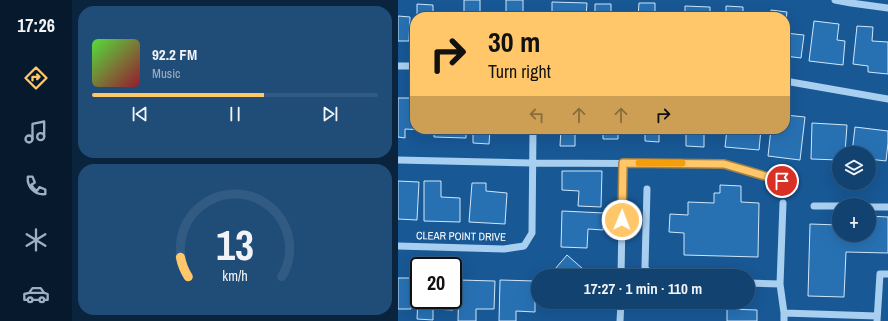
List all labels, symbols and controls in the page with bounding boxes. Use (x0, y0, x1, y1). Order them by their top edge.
text: 17:26 (17, 13, 55, 38)
text: 30 m (488, 23, 540, 61)
icon: right (422, 28, 474, 80)
text: 92.2 FM (152, 44, 197, 65)
text: Turn right (488, 59, 551, 84)
icon: directions (22, 64, 50, 92)
text: Music (152, 65, 180, 82)
icon: previous (129, 103, 151, 125)
icon: pause (224, 103, 246, 125)
icon: next (319, 103, 341, 125)
icon: left (526, 104, 548, 126)
icon: ahead (568, 104, 590, 126)
icon: ahead (610, 104, 632, 126)
icon: right (652, 104, 674, 126)
icon: music (22, 118, 50, 146)
map controls (832, 146, 876, 242)
button: layers (832, 146, 876, 190)
pin (765, 164, 799, 198)
icon: arrive (771, 170, 793, 192)
icon: phone (22, 172, 50, 200)
button: + (832, 198, 876, 242)
position arrow (601, 199, 643, 241)
text: 13 (216, 217, 254, 273)
icon: climate (22, 226, 50, 254)
street label: CLEAR POINT DRIVE (416, 228, 506, 244)
speed limit sign: 20 (410, 257, 462, 309)
text: km/h (222, 266, 248, 285)
text: 17:27 · 1 min · 110 m (584, 278, 702, 299)
icon: car (22, 280, 50, 308)

